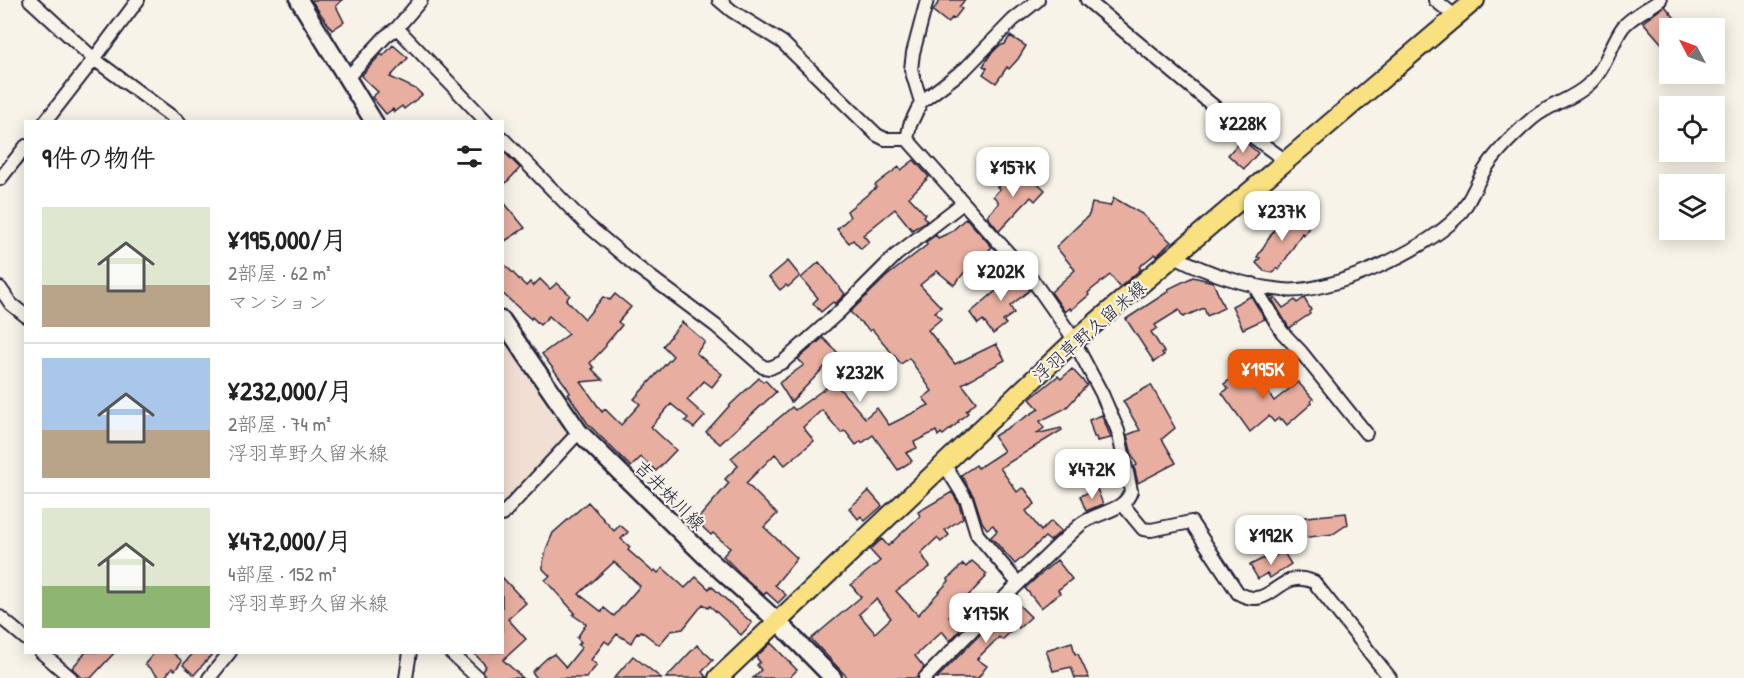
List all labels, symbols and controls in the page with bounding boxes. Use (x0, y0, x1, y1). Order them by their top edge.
north arrow (1659, 18, 1725, 84)
map controls (1659, 18, 1725, 240)
button: locate (1659, 96, 1725, 162)
pin: ¥228K (1201, 103, 1285, 154)
text: ¥228K (1219, 109, 1267, 136)
text: 9件の物件 (42, 140, 156, 175)
icon: filters (453, 140, 486, 173)
pin: ¥157K (971, 147, 1055, 198)
text: ¥157K (990, 153, 1036, 180)
button: layers (1659, 174, 1725, 240)
pin: ¥237K (1240, 191, 1324, 242)
text: ¥237K (1258, 197, 1306, 224)
text: ¥195,000/月 (228, 222, 347, 257)
icon: home (90, 231, 162, 303)
pin: ¥202K (959, 251, 1043, 302)
text: ¥202K (977, 257, 1025, 284)
text: 2部屋 · 62 m² (228, 259, 331, 286)
street label: 浮羽草野久留米線 (1026, 274, 1152, 388)
text: マンション (228, 288, 327, 315)
pin: ¥195K (1221, 349, 1305, 400)
pin: ¥232K (818, 352, 902, 403)
text: ¥195K (1242, 355, 1284, 382)
text: ¥232K (836, 358, 884, 385)
text: ¥232,000/月 (228, 373, 353, 408)
icon: home (90, 382, 162, 454)
text: 2部屋 · 74 m² (228, 410, 331, 437)
text: 浮羽草野久留米線 (228, 439, 388, 466)
pin: ¥472K (1050, 449, 1134, 500)
street label: 吉井妹川線 (629, 454, 711, 536)
text: ¥472K (1069, 455, 1115, 482)
pin: ¥192K (1229, 515, 1313, 566)
text: ¥192K (1249, 521, 1293, 548)
text: ¥472,000/月 (228, 523, 352, 558)
icon: home (90, 532, 162, 604)
text: 4部屋 · 152 m² (228, 560, 337, 587)
text: 浮羽草野久留米線 (228, 589, 388, 616)
pin: ¥175K (944, 593, 1028, 644)
text: ¥175K (963, 599, 1009, 626)

